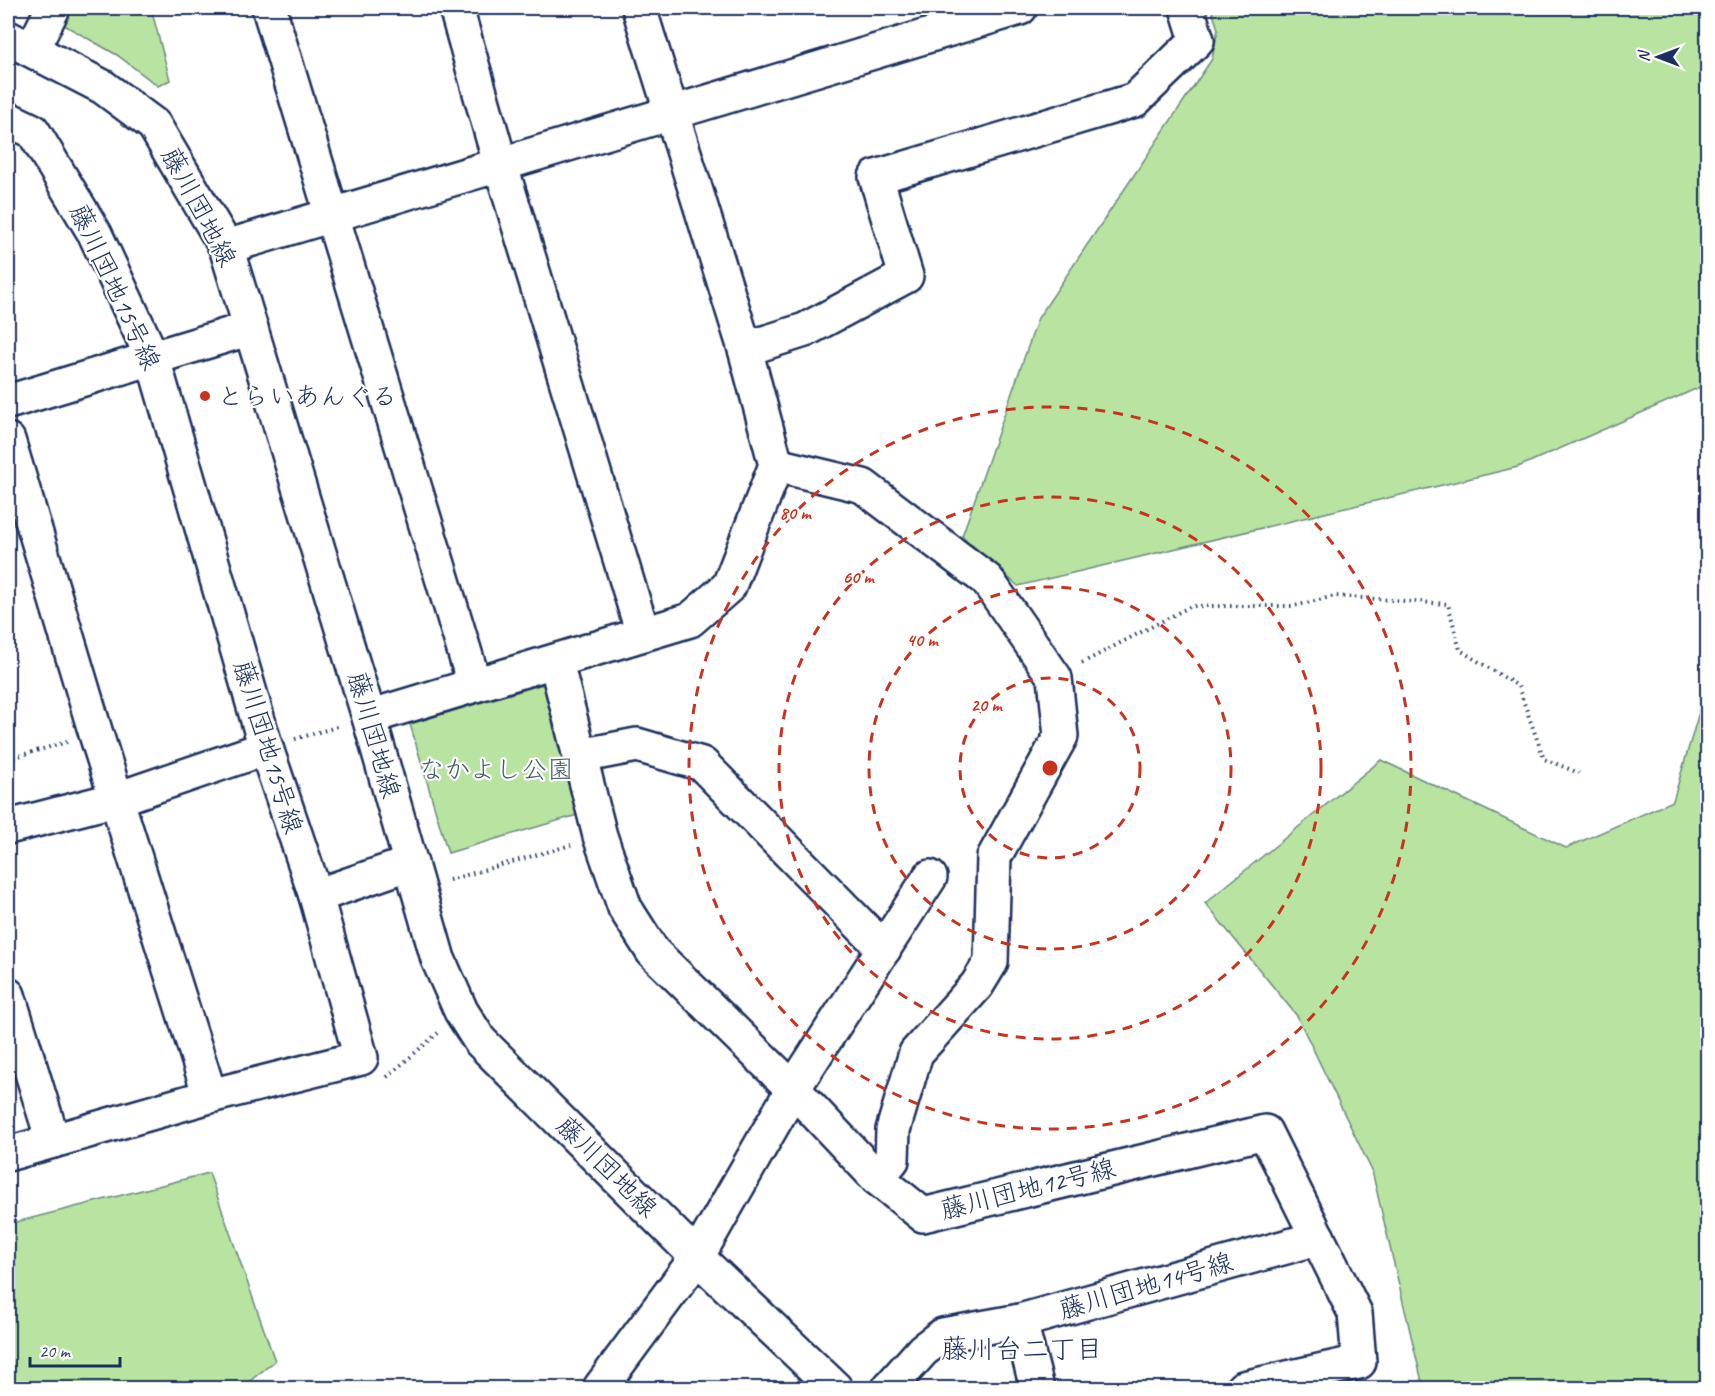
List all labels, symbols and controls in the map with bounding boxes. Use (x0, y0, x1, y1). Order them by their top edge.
north arrow (1628, 27, 1688, 87)
text: N (1634, 49, 1654, 62)
street label: 藤川団地線 (154, 142, 244, 272)
street label: 藤川団地15号線 (62, 199, 168, 375)
place label: とらいあんぐる (217, 380, 397, 413)
marker: とらいあんぐる (198, 389, 212, 403)
text: 80 m (780, 502, 812, 524)
text: 60 m (842, 566, 875, 588)
text: 40 m (907, 629, 939, 651)
street label: 藤川団地15号線 (226, 656, 310, 838)
street label: 藤川団地線 (340, 668, 408, 802)
text: 20 m (971, 694, 1003, 716)
park label: なかよし公園 (419, 753, 573, 786)
centre of rings (1040, 758, 1060, 778)
street label: 藤川団地線 (549, 1109, 665, 1225)
street label: 藤川団地12号線 (937, 1151, 1119, 1227)
street label: 藤川団地14号線 (1055, 1245, 1237, 1327)
scale bar (30, 1330, 120, 1368)
district label: 藤川台二丁目 (941, 1332, 1103, 1366)
text: 20 m (39, 1340, 72, 1362)

